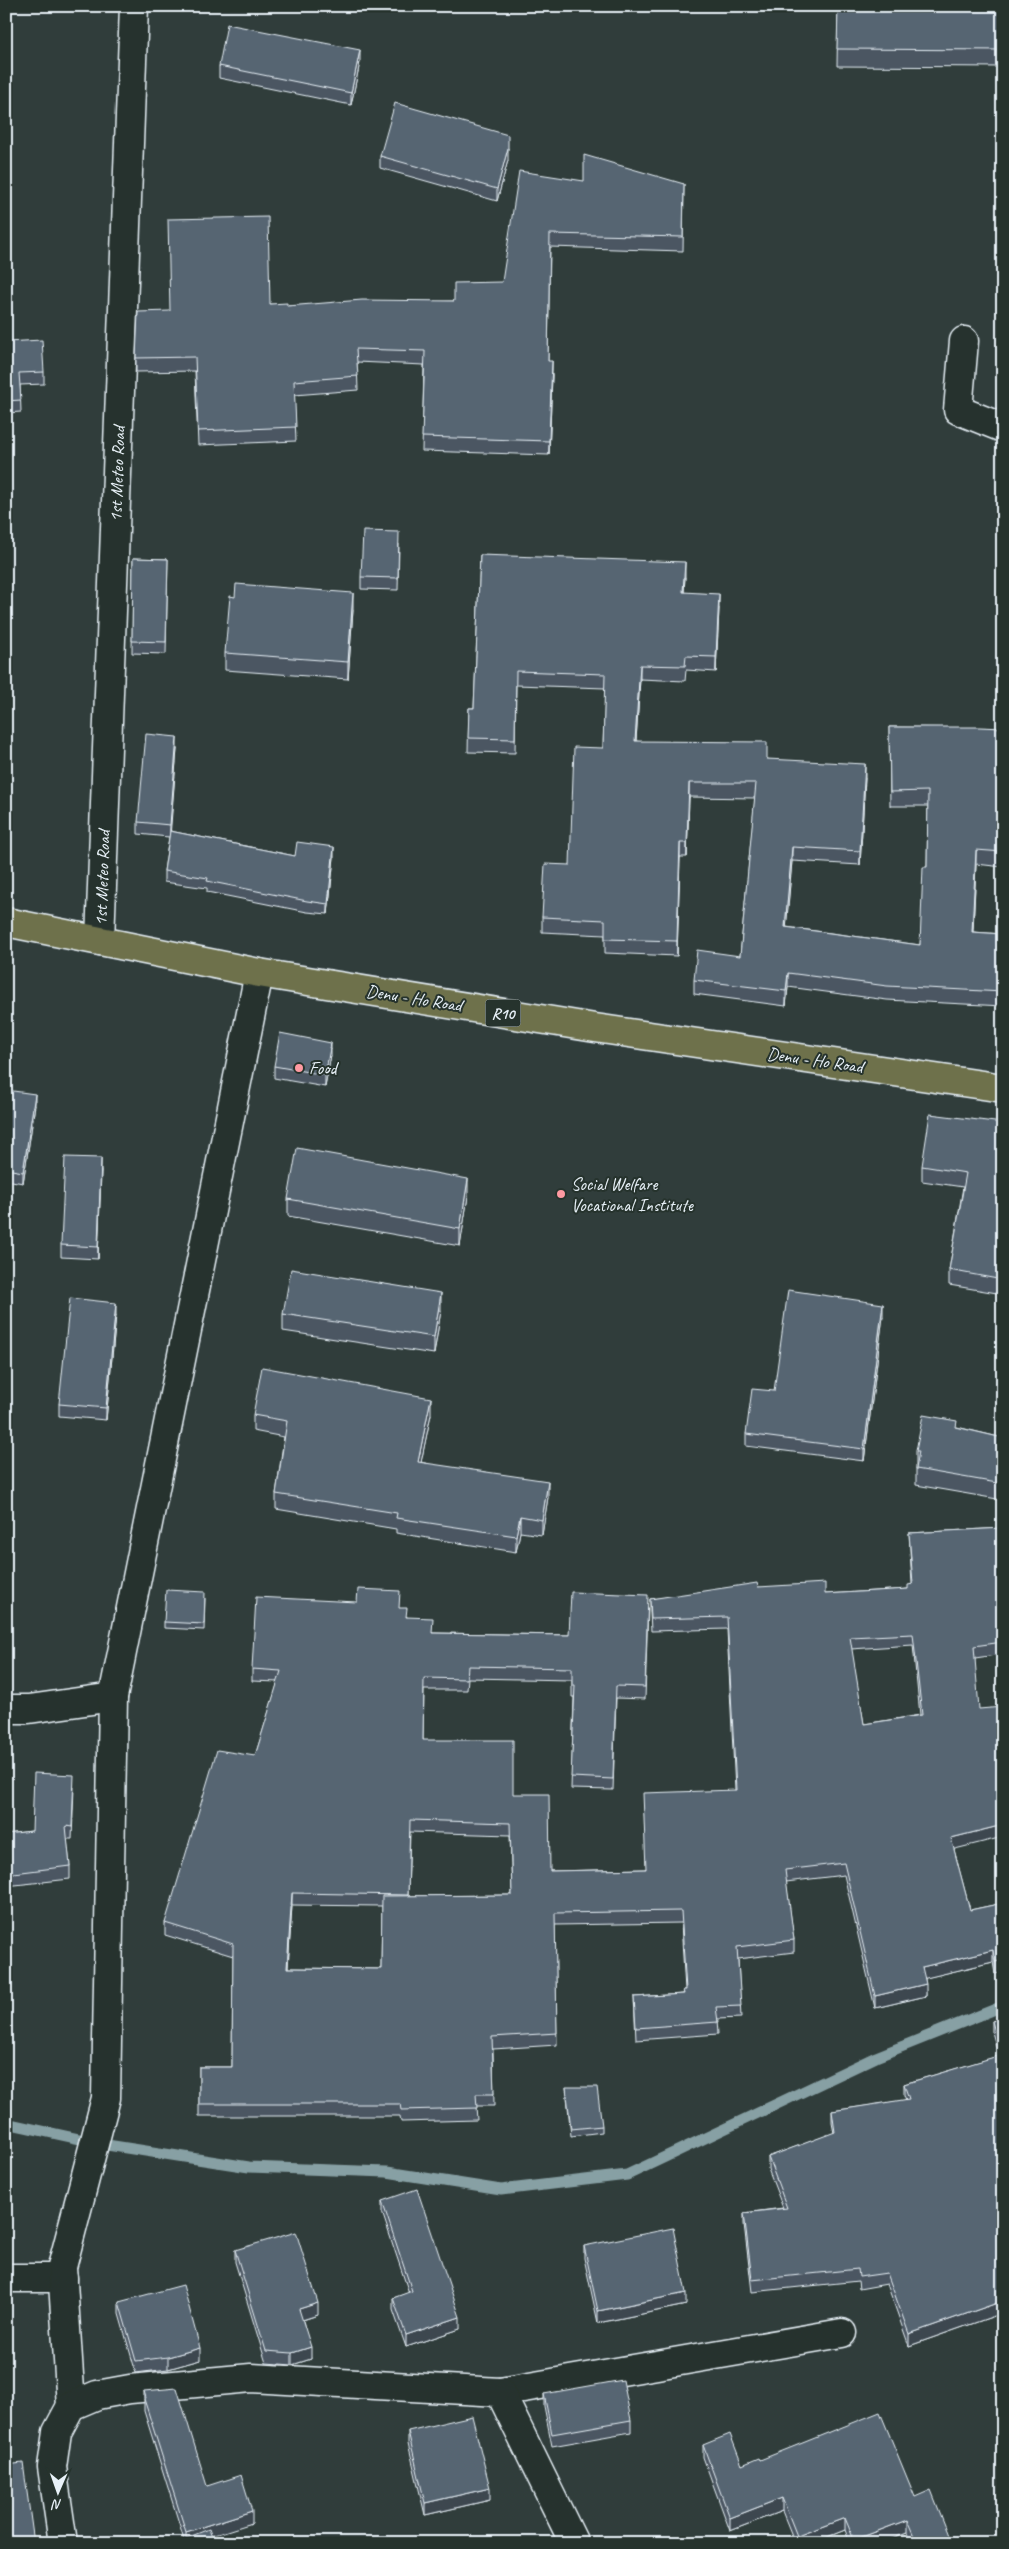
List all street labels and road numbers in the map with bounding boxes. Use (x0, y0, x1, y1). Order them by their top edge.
street label: 1st Meteo Road (104, 423, 130, 522)
street label: 1st Meteo Road (89, 827, 115, 926)
street label: Denu - Ho Road (365, 980, 466, 1017)
road number: R10 (486, 1000, 520, 1026)
street label: Denu - Ho Road (766, 1042, 867, 1078)

